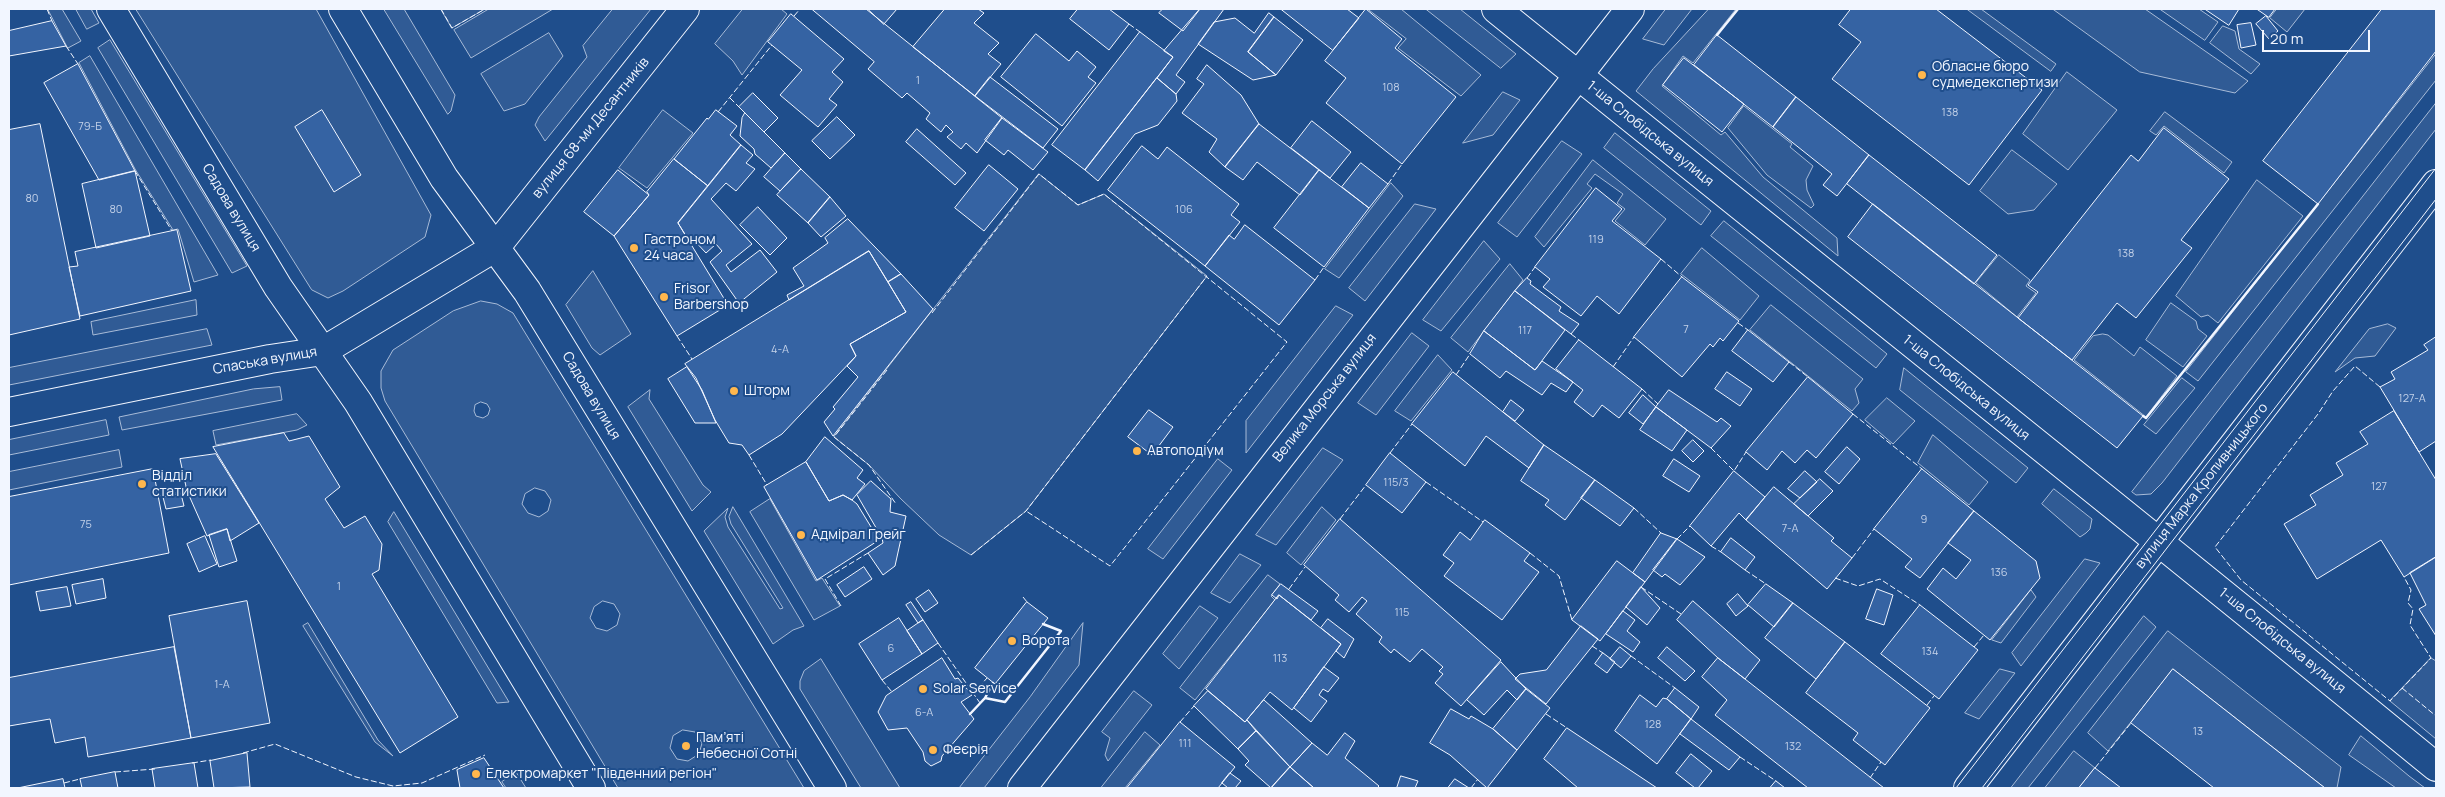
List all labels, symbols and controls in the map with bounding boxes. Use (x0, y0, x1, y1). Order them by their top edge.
scale bar (2265, 20, 2372, 52)
text: 20 m (2270, 28, 2303, 49)
street label: вулиця 68-ми Десантників (529, 54, 653, 202)
place label: Обласне бюро судмедекспертизи (1932, 59, 2058, 92)
marker: Обласне бюро судмедекспертизи (1916, 69, 1928, 81)
house number: 1 (916, 74, 920, 88)
street label: 1-ша Слобідська вулиця (1583, 78, 1717, 190)
house number: 108 (1382, 81, 1400, 95)
house number: 138 (1942, 106, 1958, 120)
house number: 79-Б (78, 120, 102, 134)
street label: Садова вулиця (198, 161, 264, 255)
house number: 80 (25, 192, 39, 206)
house number: 80 (109, 203, 123, 217)
house number: 106 (1175, 203, 1193, 217)
place label: Гастроном 24 часа (644, 232, 716, 264)
house number: 119 (1588, 233, 1604, 247)
marker: Гастроном 24 часа (628, 242, 640, 254)
house number: 138 (2118, 247, 2134, 261)
place label: Frisor Barbershop (674, 281, 749, 314)
marker: Frisor Barbershop (658, 291, 670, 303)
house number: 7 (1683, 323, 1689, 337)
house number: 117 (1518, 324, 1532, 338)
street label: Велика Морська вулиця (1270, 330, 1380, 466)
street label: 1-ша Слобідська вулиця (1899, 332, 2033, 444)
house number: 4-А (771, 343, 789, 357)
street label: Спаська вулиця (212, 344, 318, 378)
street label: Садова вулиця (558, 349, 624, 443)
place label: Шторм (744, 383, 790, 399)
marker: Шторм (728, 385, 740, 397)
house number: 127-А (2398, 392, 2426, 406)
street label: вулиця Марка Кропивницького (2132, 400, 2272, 572)
place label: Автоподіум (1147, 443, 1224, 459)
marker: Автоподіум (1131, 445, 1143, 457)
place label: Відділ статистики (152, 468, 227, 501)
house number: 115/3 (1383, 476, 1409, 490)
marker: Відділ статистики (136, 478, 148, 490)
house number: 127 (2371, 480, 2387, 494)
house number: 9 (1921, 513, 1927, 527)
house number: 75 (80, 518, 92, 532)
house number: 7-А (1782, 522, 1798, 536)
place label: Адмірал Грейг (811, 527, 906, 543)
marker: Адмірал Грейг (795, 529, 807, 541)
house number: 136 (1990, 566, 2008, 580)
house number: 1 (337, 580, 341, 594)
street label: 1-ша Слобідська вулиця (2215, 585, 2349, 697)
house number: 115 (1395, 606, 1409, 620)
place label: Ворота (1022, 633, 1070, 649)
marker: Ворота (1006, 635, 1018, 647)
house number: 6 (888, 642, 894, 656)
house number: 134 (1922, 645, 1938, 659)
house number: 113 (1273, 652, 1287, 666)
house number: 1-А (214, 678, 230, 692)
place label: Solar Service (933, 681, 1017, 697)
marker: Solar Service (917, 683, 929, 695)
house number: 6-А (915, 706, 933, 720)
house number: 128 (1645, 718, 1661, 732)
house number: 13 (2193, 725, 2203, 739)
place label: Пам’яті Небесної Сотні (696, 730, 797, 762)
house number: 111 (1179, 737, 1191, 751)
marker: Пам’яті Небесної Сотні (680, 740, 692, 752)
house number: 132 (1785, 740, 1801, 754)
place label: Феєрія (943, 742, 988, 758)
marker: Феєрія (927, 744, 939, 756)
place label: Електромаркет "Південний регіон" (486, 766, 717, 782)
marker: Електромаркет "Південний регіон" (470, 768, 482, 780)

